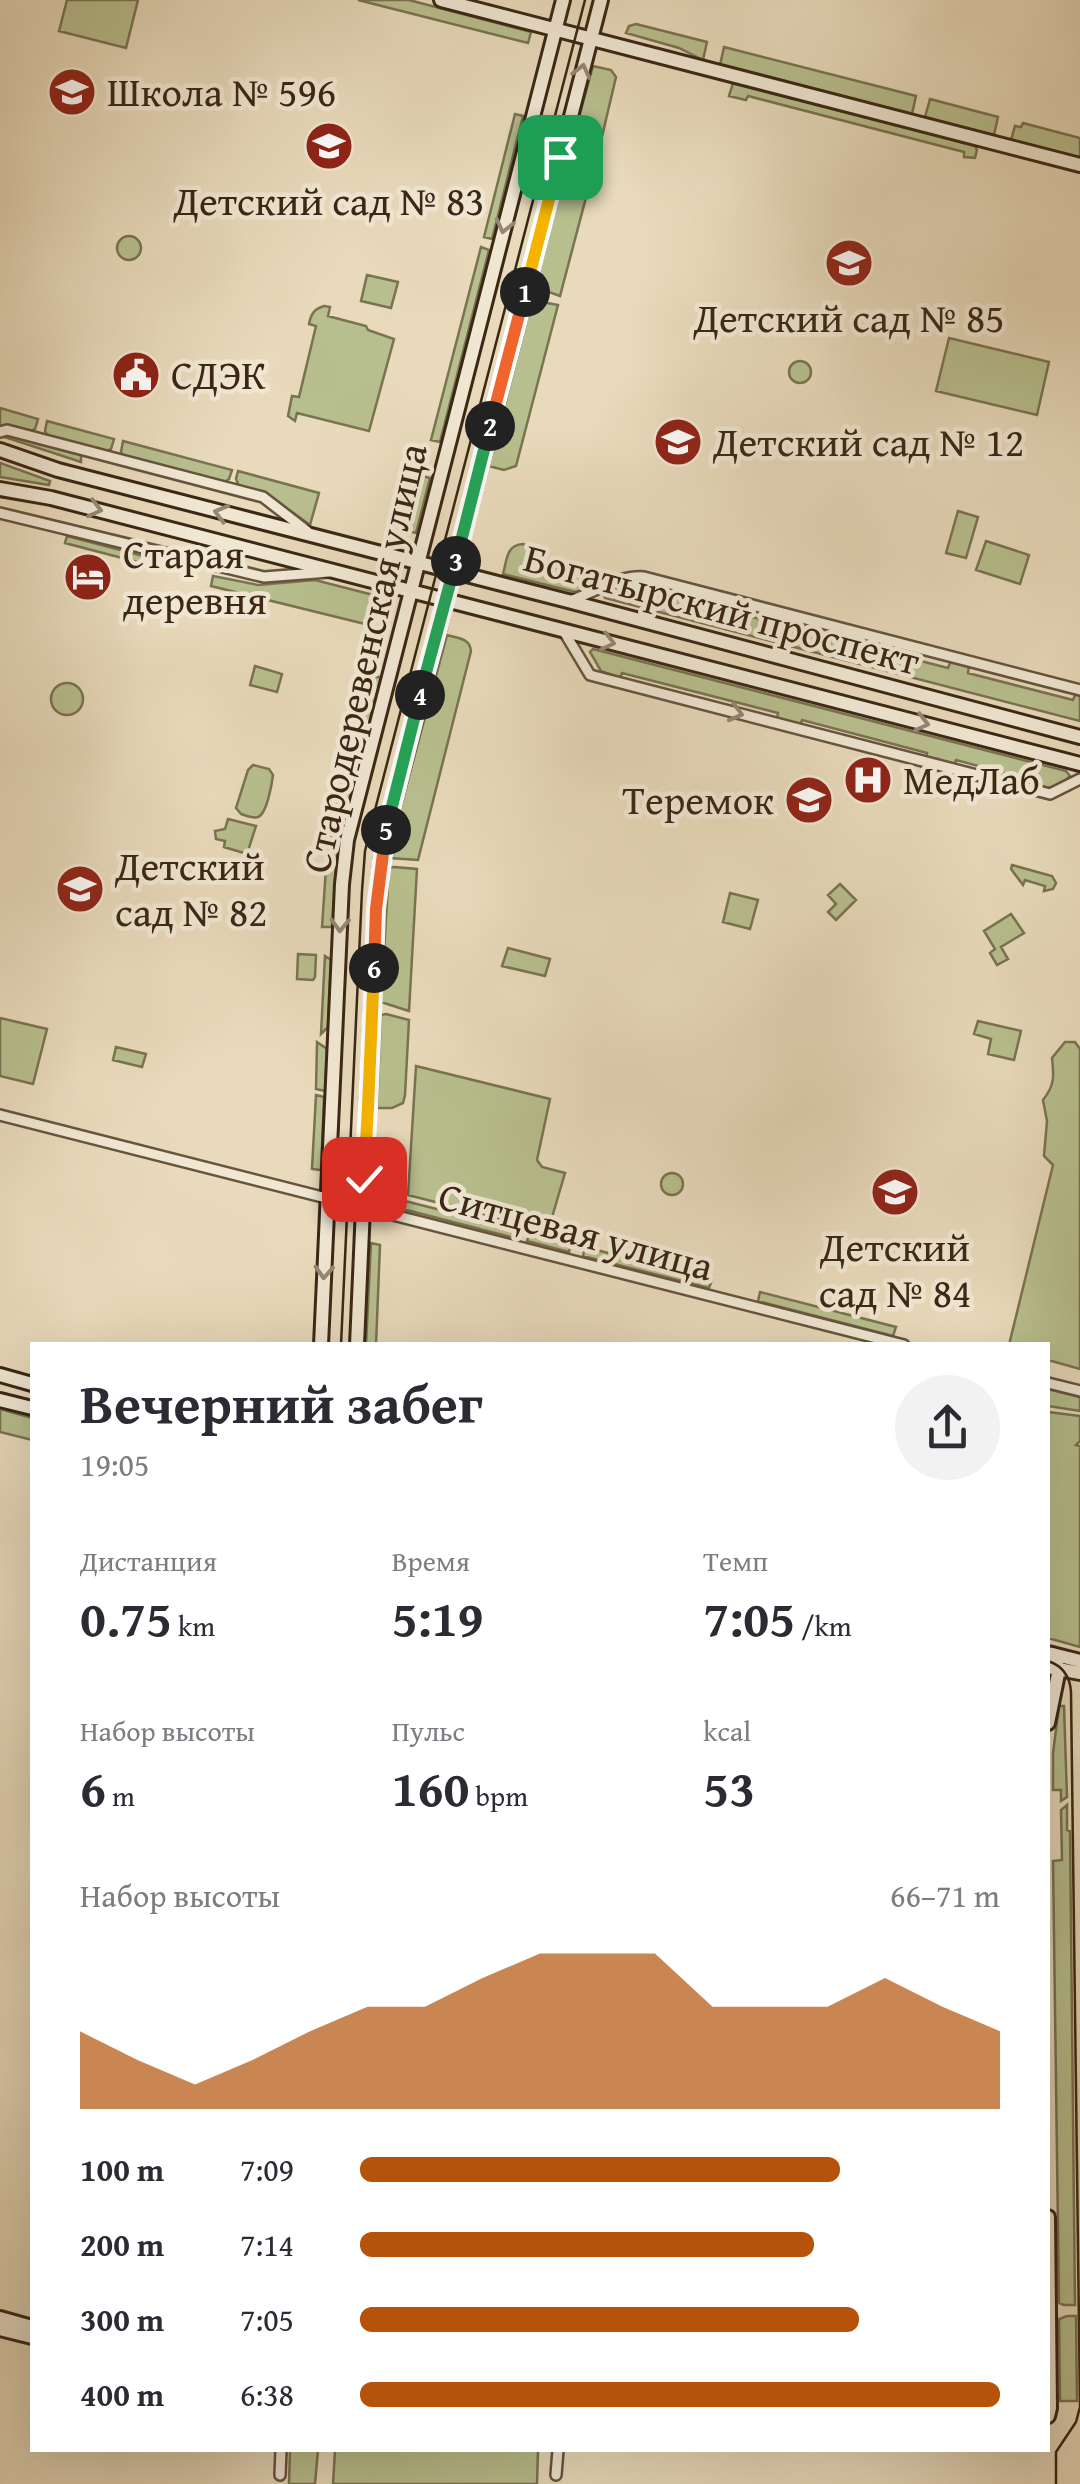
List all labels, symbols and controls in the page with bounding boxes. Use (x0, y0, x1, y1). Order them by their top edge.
place label: Школа № 596 (107, 62, 336, 121)
one-way arrow (571, 63, 592, 80)
school or university icon: Школа № 596 (46, 66, 98, 118)
pin (518, 115, 603, 200)
school or university icon: Детский сад № 83 (303, 120, 355, 172)
icon: arrive (533, 130, 588, 185)
place label: Детский сад № 83 (172, 171, 485, 230)
one-way arrow (495, 217, 516, 234)
school or university icon: Детский сад № 85 (823, 237, 875, 289)
pin: 1 (500, 267, 550, 317)
text: 1 (518, 271, 532, 312)
place label: Детский сад № 85 (692, 288, 1005, 347)
place label: СДЭК (171, 345, 266, 404)
public building icon: СДЭК (110, 349, 162, 401)
pin: 2 (465, 401, 515, 451)
text: 2 (483, 405, 497, 446)
place label: Детский сад № 12 (712, 412, 1024, 471)
school or university icon: Детский сад № 12 (652, 416, 704, 468)
street label: Стародеревенская улица (285, 437, 442, 878)
one-way arrow (86, 497, 103, 518)
one-way arrow (213, 504, 230, 525)
place label: Старая деревня (123, 524, 267, 629)
street label: Богатырский проспект (518, 527, 927, 690)
pin: 3 (431, 536, 481, 586)
text: 3 (449, 540, 463, 581)
hotel icon: Старая деревня (62, 551, 114, 603)
one-way arrow (599, 630, 616, 651)
pin: 4 (395, 670, 445, 720)
text: 4 (413, 674, 427, 715)
one-way arrow (727, 701, 744, 722)
one-way arrow (913, 711, 930, 732)
place label: МедЛаб (903, 750, 1040, 809)
hospital icon: МедЛаб (842, 754, 894, 806)
place label: Теремок (623, 770, 774, 829)
school or university icon: Теремок (783, 774, 835, 826)
pin: 5 (361, 805, 411, 855)
text: 5 (379, 809, 393, 850)
place label: Детский сад № 82 (114, 836, 267, 941)
school or university icon: Детский сад № 82 (54, 863, 106, 915)
one-way arrow (330, 917, 351, 933)
pin: 6 (349, 943, 399, 993)
text: 6 (367, 947, 381, 988)
pin (322, 1137, 407, 1222)
icon: check (337, 1152, 392, 1207)
street label: Ситцевая улица (432, 1166, 720, 1295)
school or university icon: Детский сад № 84 (869, 1166, 921, 1218)
place label: Детский сад № 84 (819, 1217, 971, 1322)
one-way arrow (314, 1264, 335, 1280)
text: Вечерний забег (80, 1363, 483, 1443)
button: share (895, 1375, 1000, 1480)
text: 19:05 (80, 1441, 149, 1488)
text: Дистанция (80, 1540, 217, 1581)
text: Время (392, 1540, 470, 1581)
text: Темп (703, 1540, 768, 1581)
text: 0.75 (80, 1581, 172, 1654)
text: 5:19 (392, 1581, 484, 1654)
text: 7:05 (703, 1581, 795, 1654)
text: km (172, 1605, 215, 1646)
text: /km (795, 1605, 852, 1646)
text: Набор высоты (80, 1710, 255, 1751)
text: Пульс (392, 1710, 465, 1751)
text: kcal (703, 1710, 751, 1751)
text: 6 (80, 1751, 106, 1824)
text: 160 (392, 1751, 469, 1824)
text: 53 (703, 1751, 755, 1824)
text: m (106, 1775, 135, 1816)
text: bpm (469, 1775, 528, 1816)
text: Набор высоты (80, 1872, 280, 1919)
text: 66–71 m (890, 1872, 1000, 1919)
text: 100 m (80, 2146, 164, 2193)
text: 7:09 (240, 2146, 294, 2193)
text: 200 m (80, 2221, 164, 2268)
text: 7:14 (240, 2221, 294, 2268)
text: 300 m (80, 2296, 164, 2343)
text: 7:05 (240, 2296, 294, 2343)
text: 400 m (80, 2371, 164, 2418)
text: 6:38 (240, 2371, 294, 2418)

